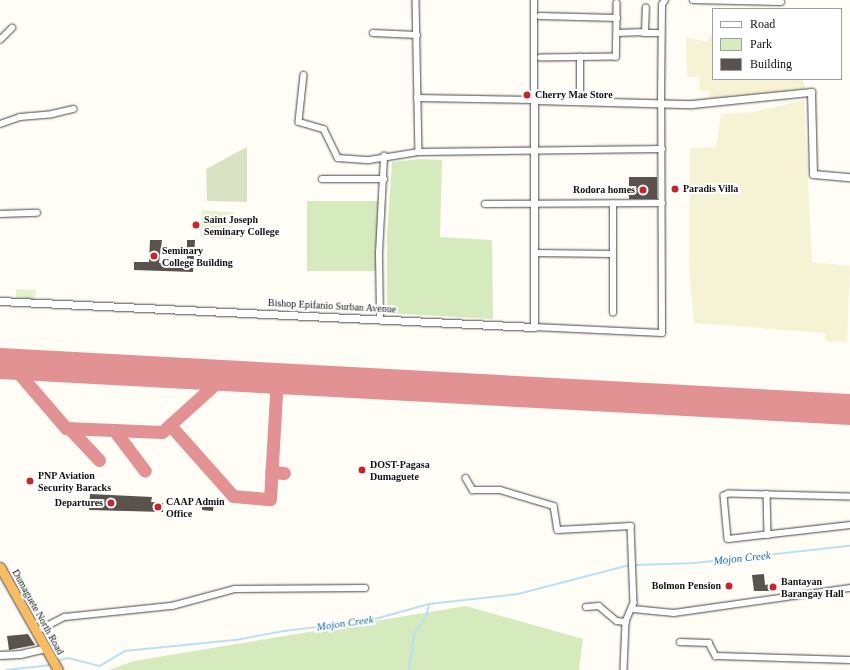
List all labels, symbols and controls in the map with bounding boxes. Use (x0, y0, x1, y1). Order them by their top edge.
legend (712, 8, 842, 80)
text: Road (750, 17, 775, 31)
text: Park (750, 37, 772, 51)
text: Building (750, 57, 792, 71)
place label: Cherry Mae Store (535, 89, 613, 101)
marker: Cherry Mae Store (522, 90, 532, 100)
place label: Paradis Villa (683, 183, 738, 195)
place label: Rodora homes (573, 184, 635, 196)
marker: Paradis Villa (670, 184, 680, 194)
marker: Rodora homes (638, 185, 648, 195)
place label: Saint Joseph Seminary College (204, 213, 279, 236)
marker: Saint Joseph Seminary College (191, 220, 201, 230)
place label: Seminary College Building (162, 244, 233, 268)
marker: Seminary College Building (149, 251, 159, 261)
street label: Bishop Epifanio Surban Avenue (267, 297, 397, 315)
place label: DOST-Pagasa Dumaguete (370, 458, 430, 482)
marker: DOST-Pagasa Dumaguete (357, 465, 367, 475)
place label: PNP Aviation Security Baracks (38, 469, 111, 492)
marker: PNP Aviation Security Baracks (25, 476, 35, 486)
place label: CAAP Admin Office (166, 495, 226, 518)
place label: Departures (55, 497, 103, 509)
marker: Departures (106, 498, 116, 508)
marker: CAAP Admin Office (153, 502, 163, 512)
water label: Mojon Creek (713, 548, 771, 568)
street label: Dumaguete North Road (10, 567, 66, 657)
place label: Bantayan Barangay Hall (781, 575, 844, 598)
place label: Bolmon Pension (652, 580, 721, 592)
marker: Bolmon Pension (724, 581, 734, 591)
marker: Bantayan Barangay Hall (768, 582, 778, 592)
water label: Mojon Creek (316, 612, 374, 634)

